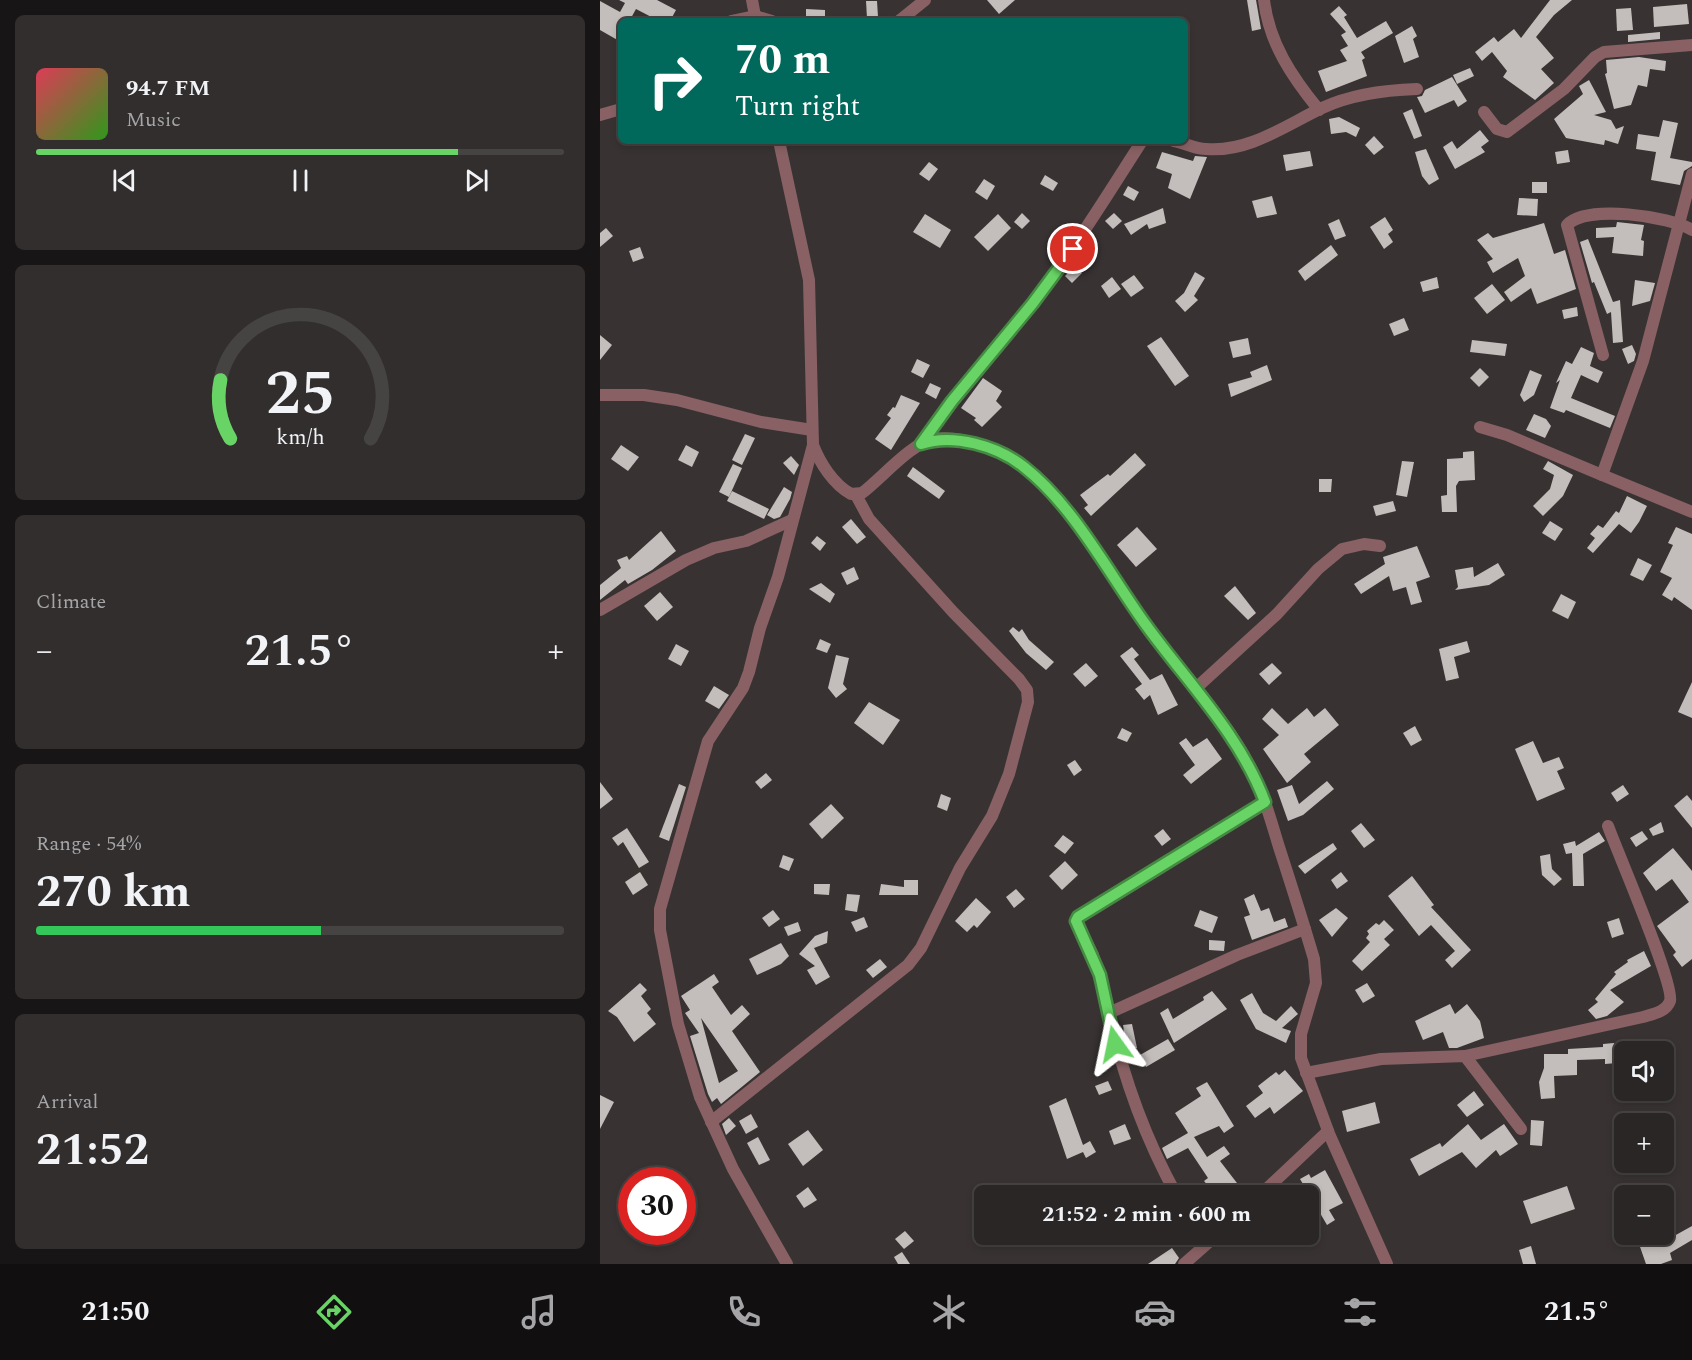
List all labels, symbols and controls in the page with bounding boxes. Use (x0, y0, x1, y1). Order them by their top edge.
text: 70 m (735, 29, 830, 92)
icon: right (636, 42, 714, 120)
text: 94.7 FM (126, 72, 210, 105)
text: Turn right (735, 86, 860, 128)
text: Music (126, 105, 181, 135)
icon: previous (108, 164, 141, 197)
icon: pause (284, 164, 317, 197)
icon: next (460, 164, 493, 197)
pin (1047, 223, 1098, 274)
icon: arrive (1056, 232, 1089, 265)
text: 25 (265, 347, 335, 442)
text: km/h (276, 422, 324, 455)
text: Climate (36, 587, 106, 617)
text: 21.5° (245, 617, 355, 686)
text: − (36, 626, 53, 676)
text: + (547, 626, 564, 676)
text: Range · 54% (36, 829, 141, 859)
text: 270 km (36, 858, 191, 927)
position arrow (1083, 1012, 1147, 1076)
map controls (1614, 1041, 1674, 1245)
button: sound (1614, 1041, 1674, 1101)
text: Arrival (36, 1087, 98, 1117)
button: + (1614, 1113, 1674, 1173)
text: 21:52 (36, 1116, 149, 1185)
speed limit sign: 30 (618, 1167, 696, 1245)
button: − (1614, 1185, 1674, 1245)
text: 21:52 · 2 min · 600 m (1042, 1198, 1251, 1231)
text: 21:50 (82, 1291, 149, 1333)
icon: directions (313, 1291, 355, 1333)
icon: music (518, 1291, 560, 1333)
icon: phone (723, 1291, 765, 1333)
icon: climate (928, 1291, 970, 1333)
icon: car (1134, 1291, 1176, 1333)
icon: filters (1339, 1291, 1381, 1333)
text: 21.5° (1544, 1291, 1610, 1333)

